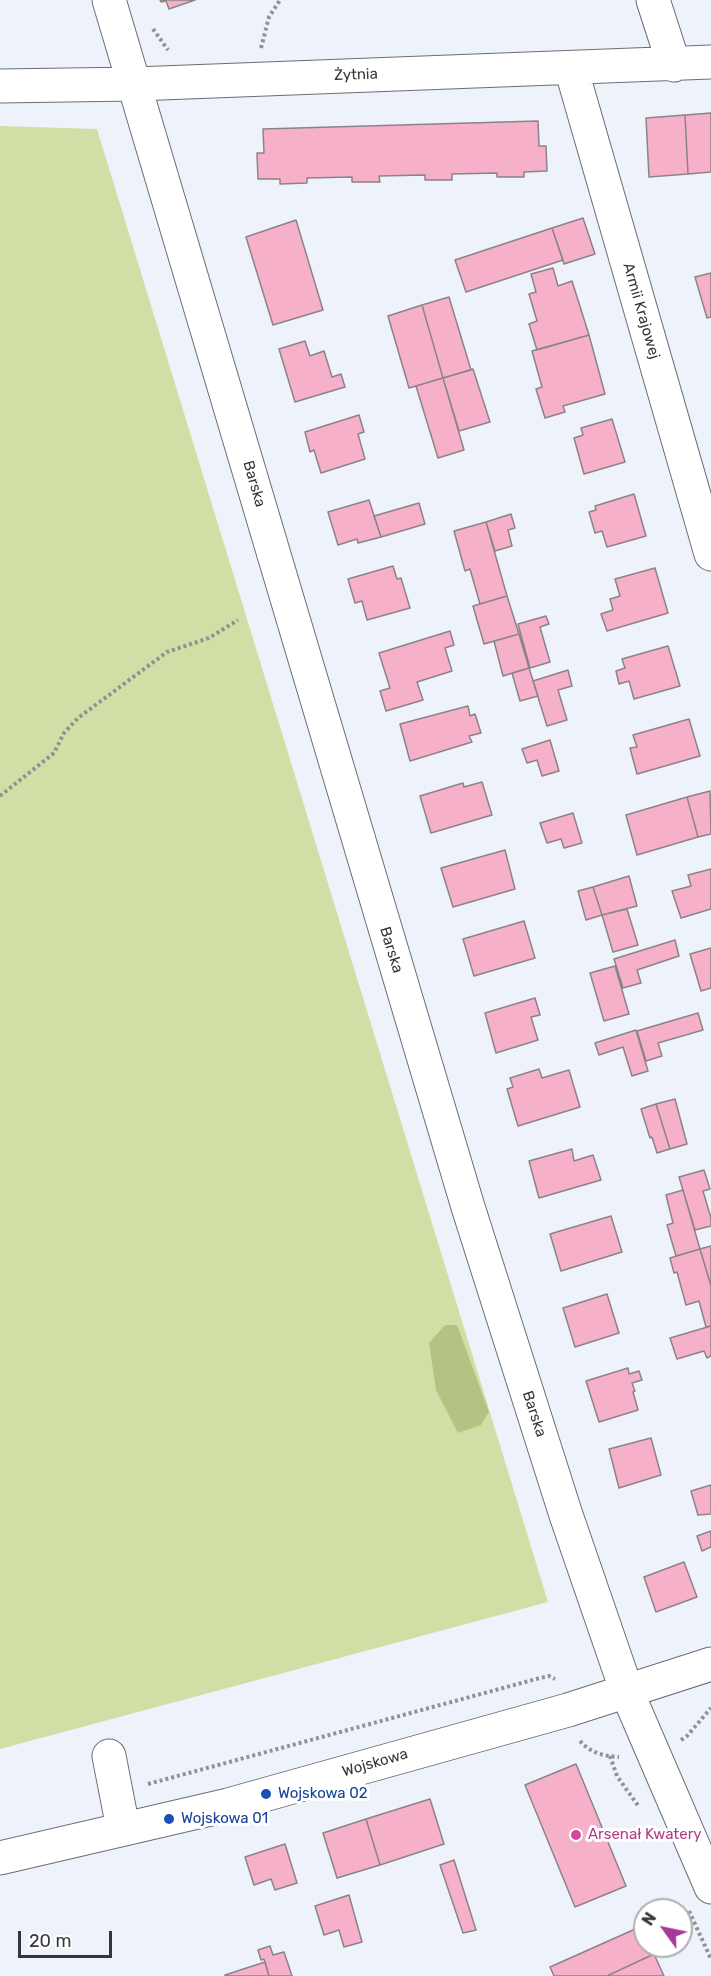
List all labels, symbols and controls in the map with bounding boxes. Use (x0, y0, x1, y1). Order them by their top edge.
street label: Żytnia (334, 65, 378, 85)
street label: Armii Krajowej (619, 261, 663, 361)
street label: Barska (239, 459, 269, 509)
street label: Barska (375, 925, 407, 975)
street label: Barska (518, 1389, 550, 1439)
street label: Wojskowa (340, 1745, 410, 1781)
place label: Wojskowa 02 (278, 1785, 368, 1803)
marker: Wojskowa 02 (259, 1787, 273, 1801)
place label: Wojskowa 01 (181, 1810, 268, 1828)
marker: Wojskowa 01 (162, 1812, 176, 1826)
place label: Arsenał Kwatery (588, 1826, 702, 1844)
marker: Arsenał Kwatery (569, 1828, 583, 1842)
north arrow (633, 1898, 693, 1958)
text: N (638, 1909, 660, 1929)
scale bar (21, 1919, 116, 1957)
text: 20 m (29, 1930, 71, 1952)

